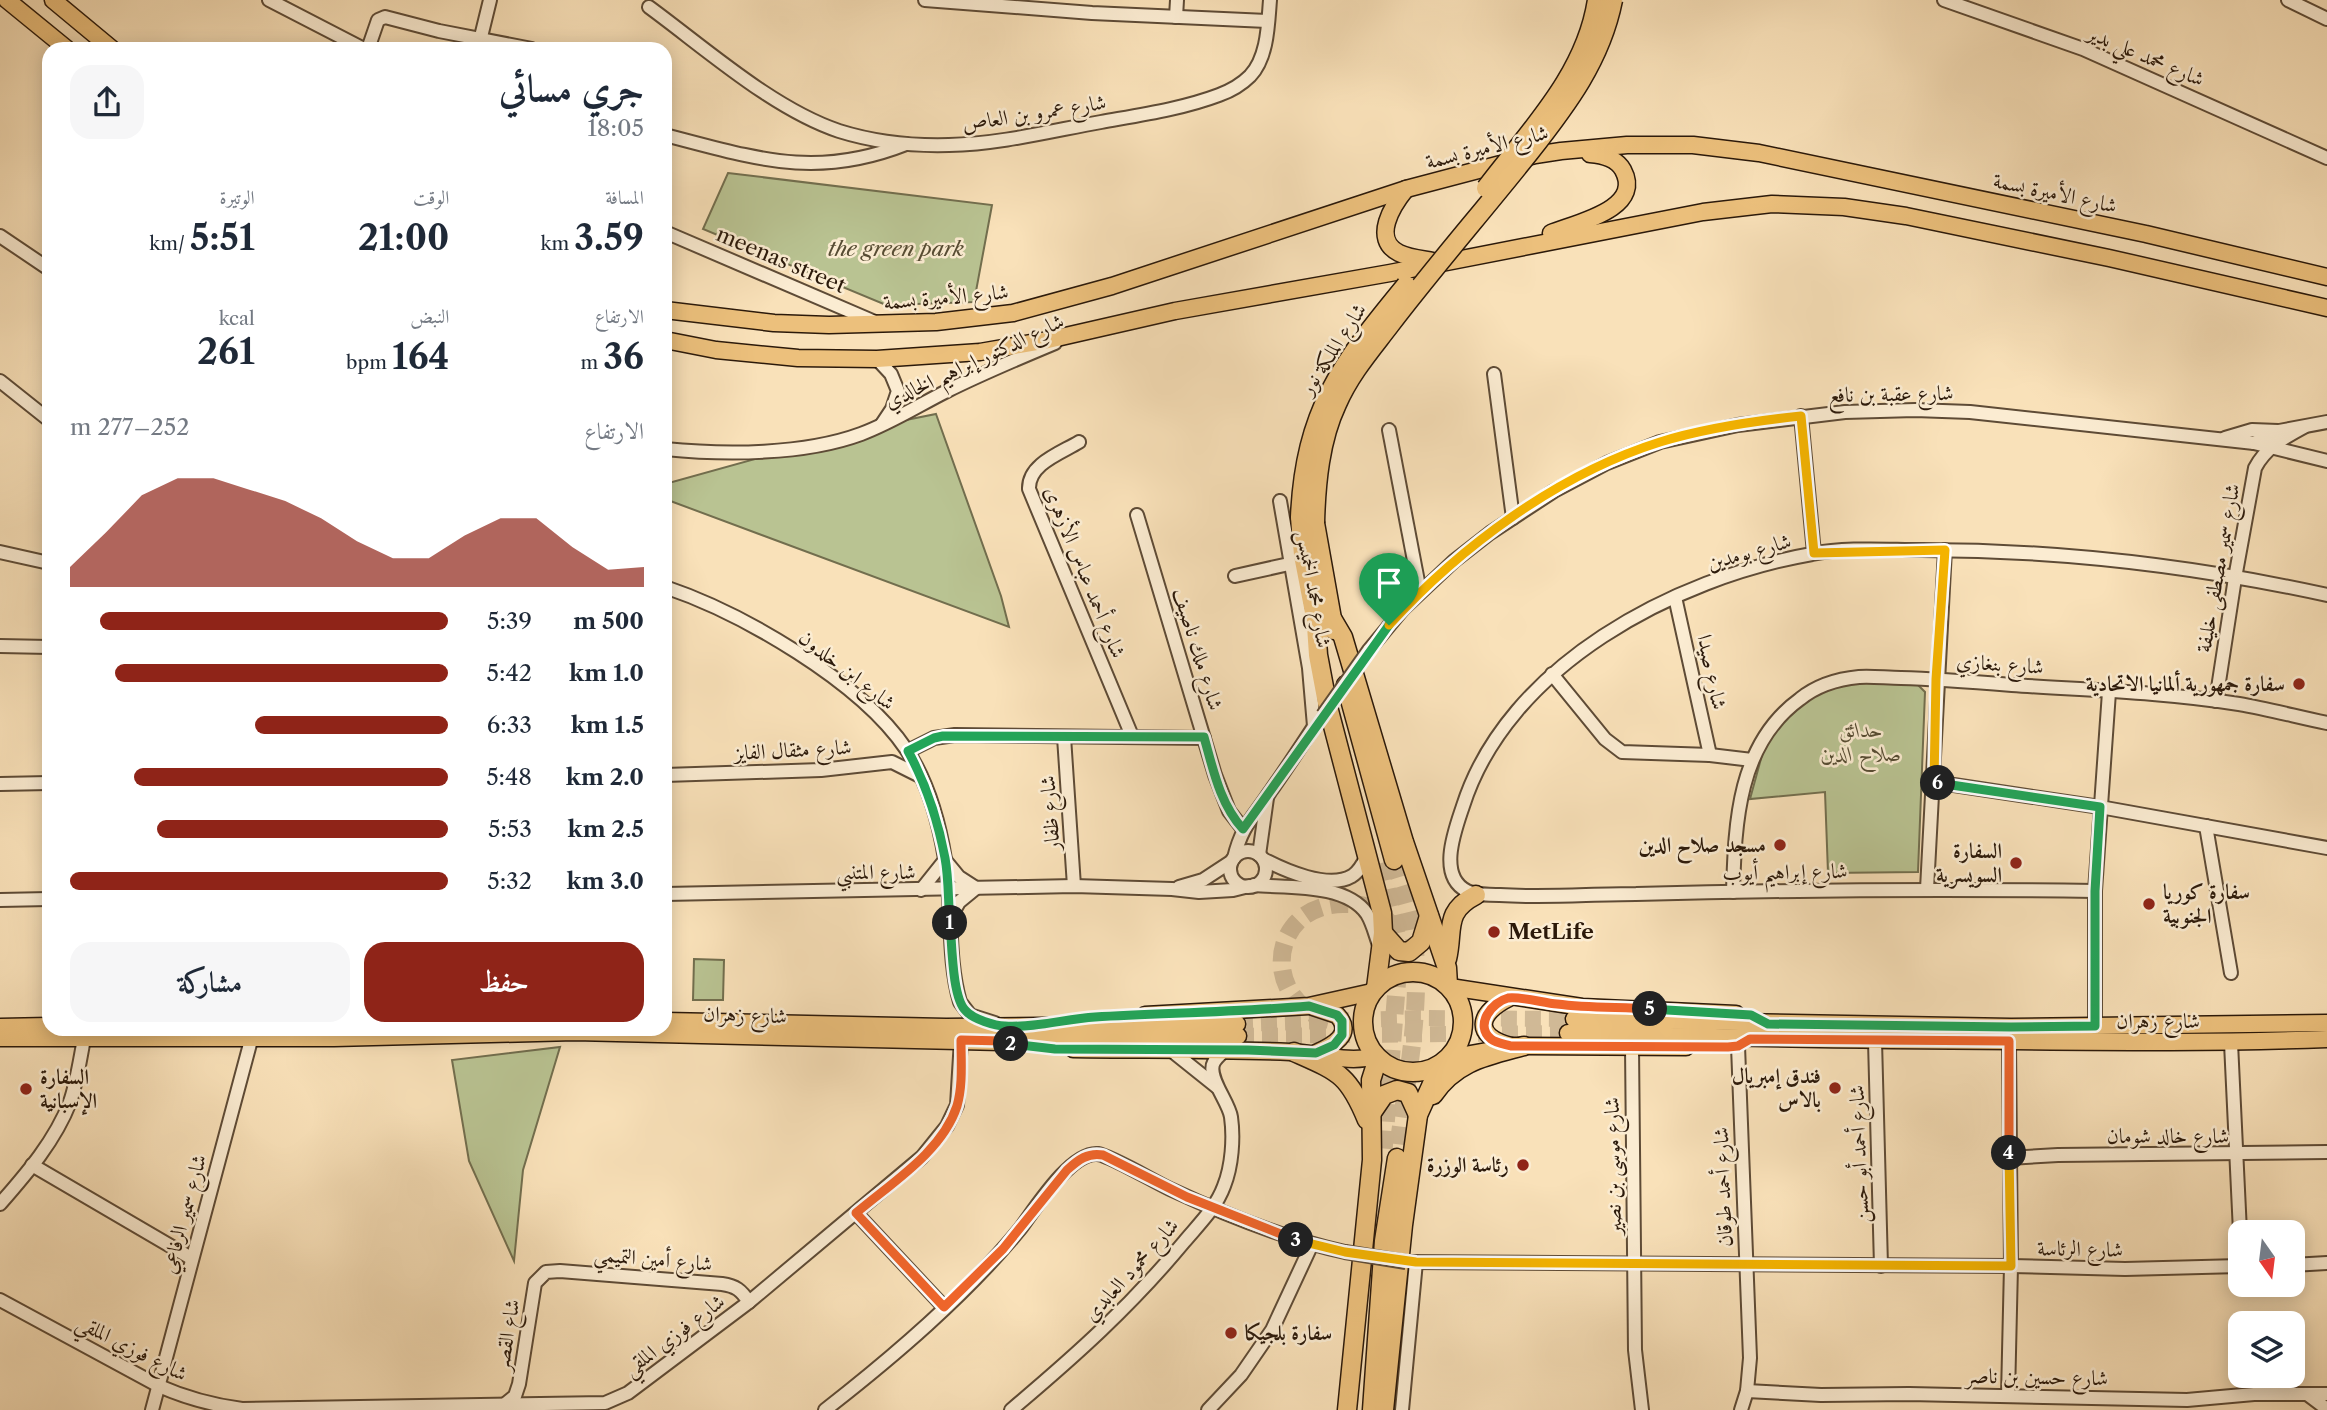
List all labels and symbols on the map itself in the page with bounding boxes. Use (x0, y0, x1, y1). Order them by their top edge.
street label: شارع محمد علي بدير (2079, 19, 2208, 99)
street label: شارع عمرو بن العاص (960, 89, 1109, 142)
street label: شارع الأميرة بسمة (1422, 117, 1552, 180)
street label: شارع الأميرة بسمة (1990, 165, 2120, 224)
street label: meenas street (713, 221, 850, 298)
park label: the green park (828, 236, 964, 261)
street label: شارع الأميرة بسمة (882, 277, 1010, 320)
street label: شارع الملكة نور (1293, 298, 1376, 404)
street label: شارع الدكتور إبراهيم الخالدي (880, 308, 1071, 421)
street label: شارع عقبة بن نافع (1828, 380, 1954, 414)
street label: شارع أحمد عباس الأزهرى (1034, 481, 1133, 664)
street label: شارع سمير مصطفى خليفة (2190, 481, 2251, 655)
street label: شارع محمد الخميس (1286, 528, 1337, 651)
street label: شارع بومدين (1704, 528, 1795, 581)
pin (1359, 553, 1419, 625)
street label: شارع ملك ناصيف (1162, 585, 1229, 715)
street label: شارع ابن خلدون (791, 624, 900, 720)
street label: شارع صيدا (1686, 632, 1733, 713)
street label: شارع بنغازي (1955, 648, 2045, 685)
place label: سفارة جمهورية ألمانيا الاتحادية (2086, 670, 2285, 697)
marker: سفارة جمهورية ألمانيا الاتحادية (2291, 676, 2307, 692)
park label: حدائق صلاح الدين (1820, 717, 1902, 773)
street label: شارع مثقال الفايز (732, 734, 853, 771)
pin: 6 (1920, 766, 1955, 800)
street label: شارع ظفار (1034, 774, 1071, 853)
place label: مسجد صلاح الدين (1638, 832, 1766, 864)
marker: مسجد صلاح الدين (1772, 837, 1788, 853)
place label: السفارة السويسرية (1936, 838, 2002, 889)
marker: السفارة السويسرية (2008, 855, 2024, 871)
street label: شارع إبراهيم أيوب (1722, 856, 1848, 894)
street label: شارع المتنبي (836, 859, 916, 892)
place label: سفارة كوريا الجنوبية (2163, 879, 2250, 929)
marker: سفارة كوريا الجنوبية (2141, 896, 2157, 912)
pin: 1 (932, 906, 968, 940)
place label: MetLife (1508, 919, 1594, 944)
marker: MetLife (1486, 924, 1502, 940)
pin: 5 (1632, 992, 1668, 1026)
street label: شارع زهران (703, 1001, 787, 1034)
street label: شارع زهران (2116, 1008, 2200, 1039)
pin: 2 (993, 1026, 1028, 1062)
place label: فندق إمبريال بالاس (1732, 1063, 1821, 1113)
place label: السفارة الإسبانية (40, 1064, 97, 1116)
marker: فندق إمبريال بالاس (1827, 1080, 1843, 1096)
marker: السفارة الإسبانية (18, 1081, 34, 1097)
street label: شارع أحمد أبو حسن (1842, 1084, 1879, 1224)
street label: شارع موسى بن نصير (1599, 1097, 1632, 1237)
street label: شارع خالد شومان (2107, 1123, 2229, 1154)
street label: شارع أحمد طوقان (1706, 1126, 1743, 1247)
pin: 4 (1992, 1136, 2026, 1170)
street label: شارع سمير الرفاعي (156, 1151, 217, 1278)
place label: رئاسة الوزرة (1427, 1152, 1509, 1178)
marker: رئاسة الوزرة (1515, 1157, 1531, 1173)
street label: شارع محمود العابدي (1078, 1213, 1188, 1330)
north arrow (2228, 1220, 2305, 1297)
pin: 3 (1278, 1222, 1314, 1258)
street label: شارع الرئاسة (2037, 1235, 2123, 1268)
street label: شارع أمين التميمي (592, 1239, 714, 1284)
street label: شارع فوزي الملقي (618, 1288, 734, 1387)
street label: شاع القصر (488, 1297, 530, 1375)
street label: شارع فوزي الملقي (69, 1309, 192, 1393)
place label: سفارة بلجيكا (1245, 1320, 1332, 1346)
marker: سفارة بلجيكا (1223, 1325, 1239, 1341)
street label: شارع حسين بن ناصر (1964, 1363, 2108, 1396)

